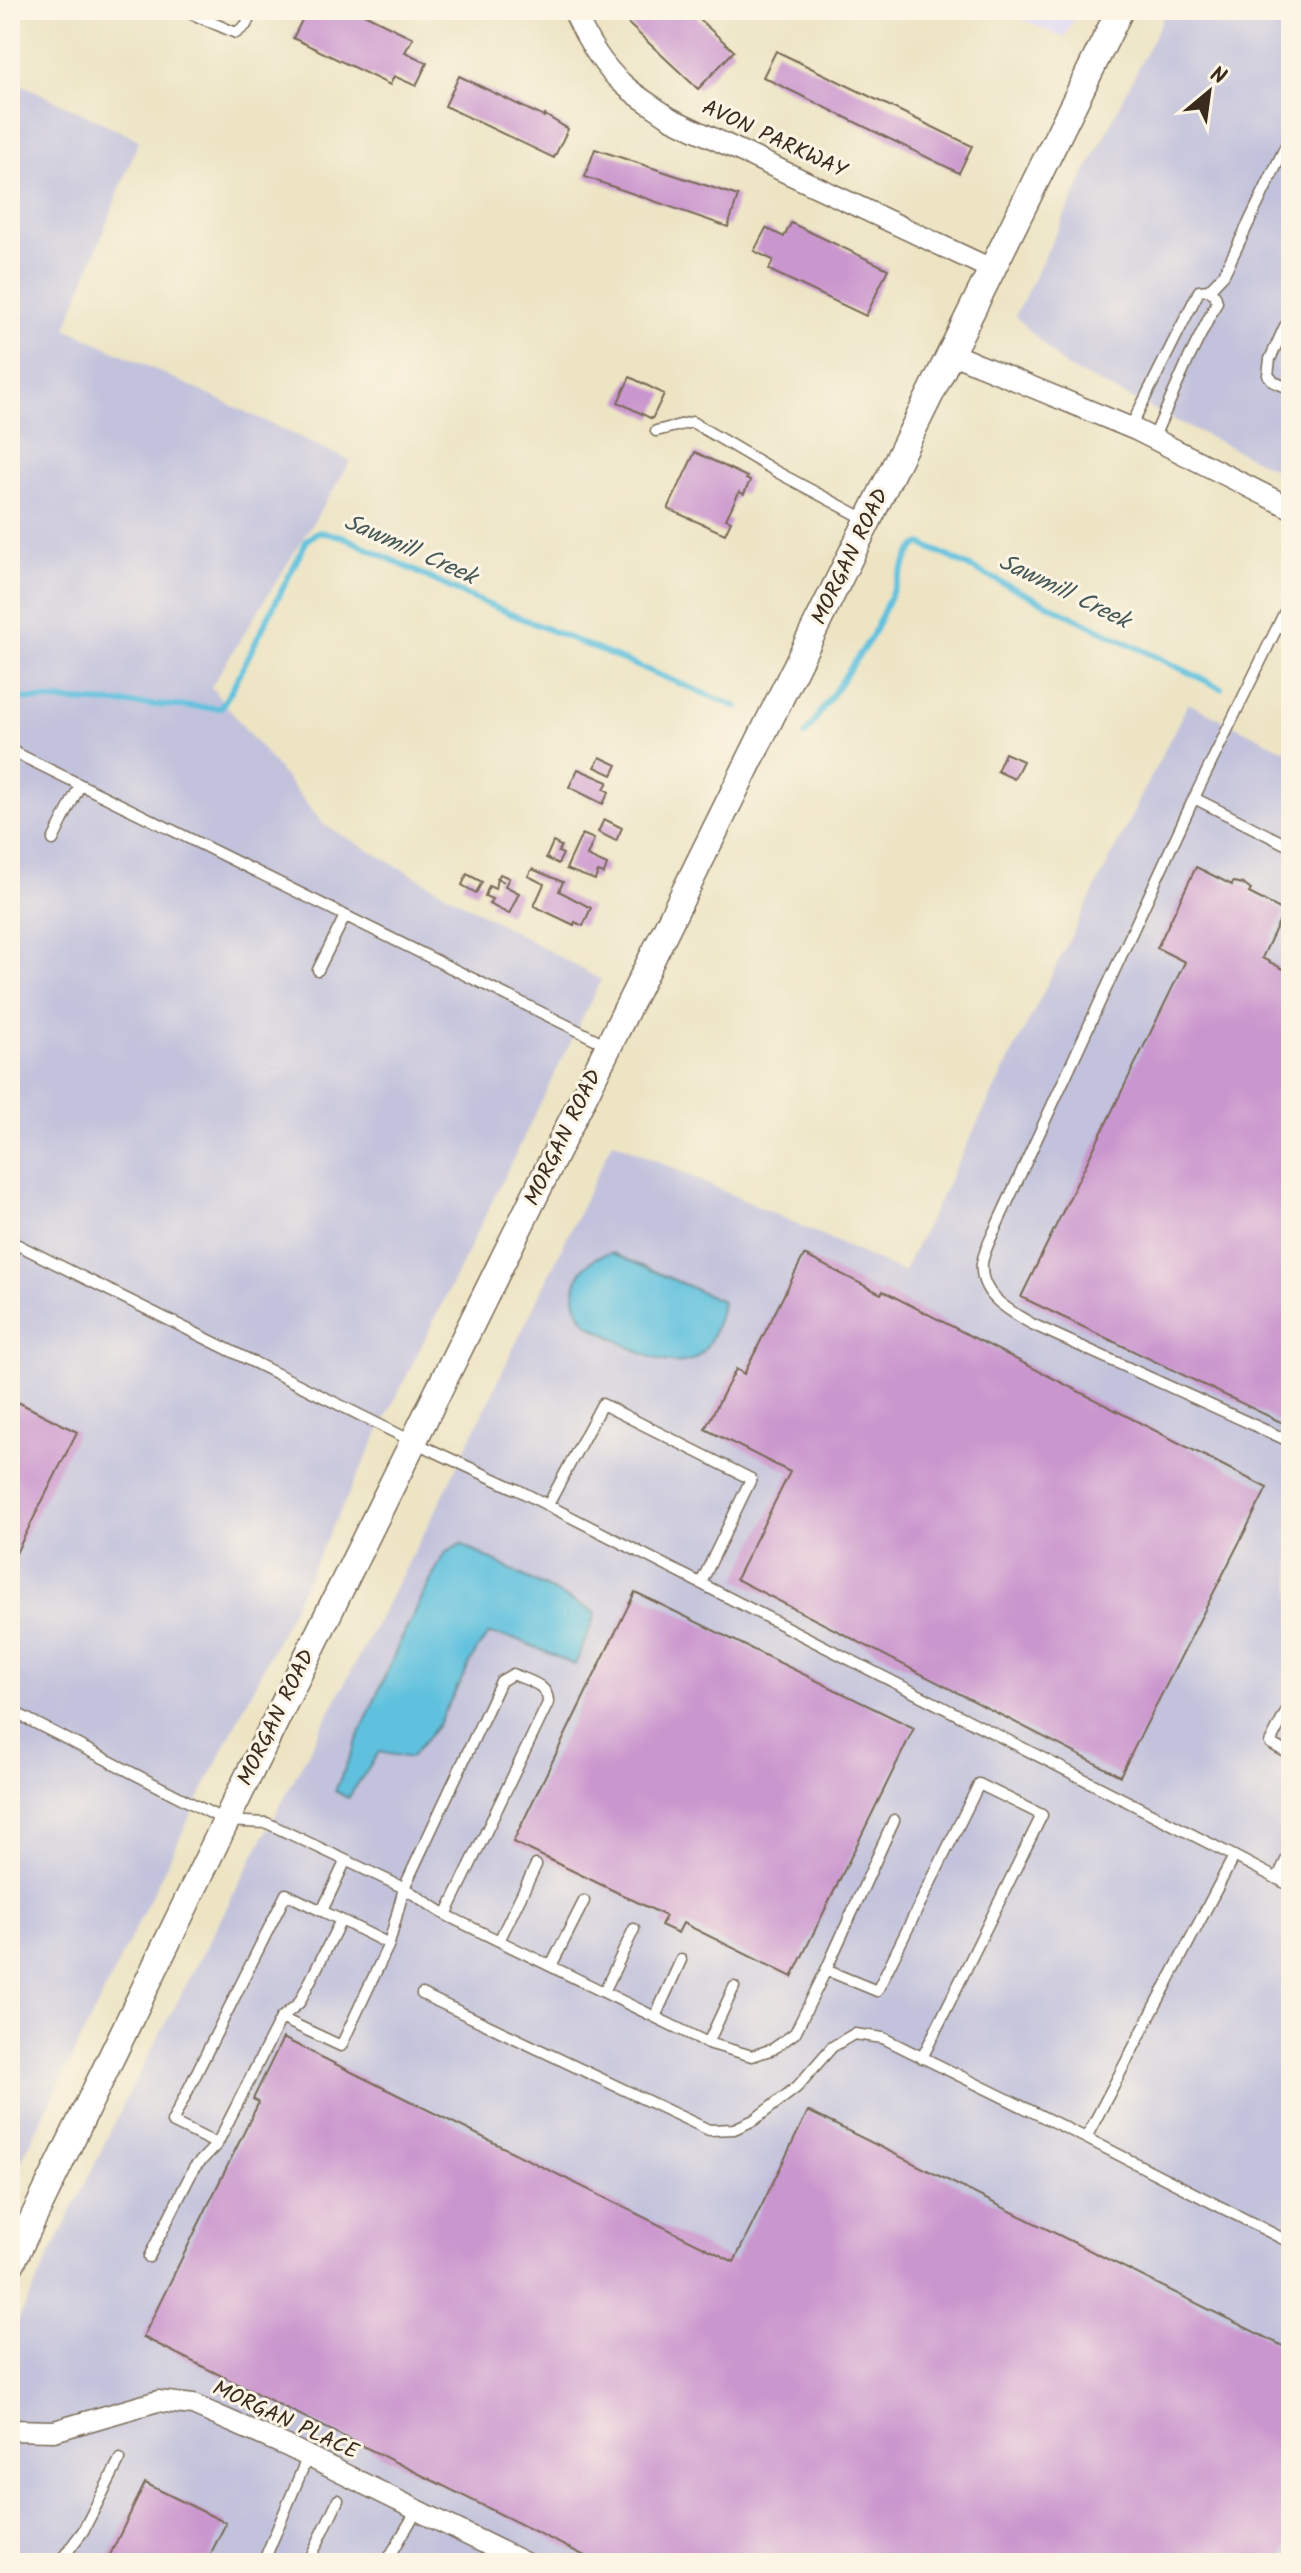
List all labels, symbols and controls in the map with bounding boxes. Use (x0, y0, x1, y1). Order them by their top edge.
north arrow (1169, 52, 1249, 132)
text: N (1203, 58, 1232, 95)
street label: AVON PARKWAY (696, 91, 854, 190)
street label: MORGAN ROAD (803, 483, 899, 631)
water label: Sawmill Creek (337, 503, 486, 598)
water label: Sawmill Creek (992, 543, 1140, 642)
street label: MORGAN ROAD (516, 1064, 612, 1212)
street label: MORGAN ROAD (229, 1644, 325, 1792)
street label: MORGAN PLACE (206, 2372, 365, 2471)

